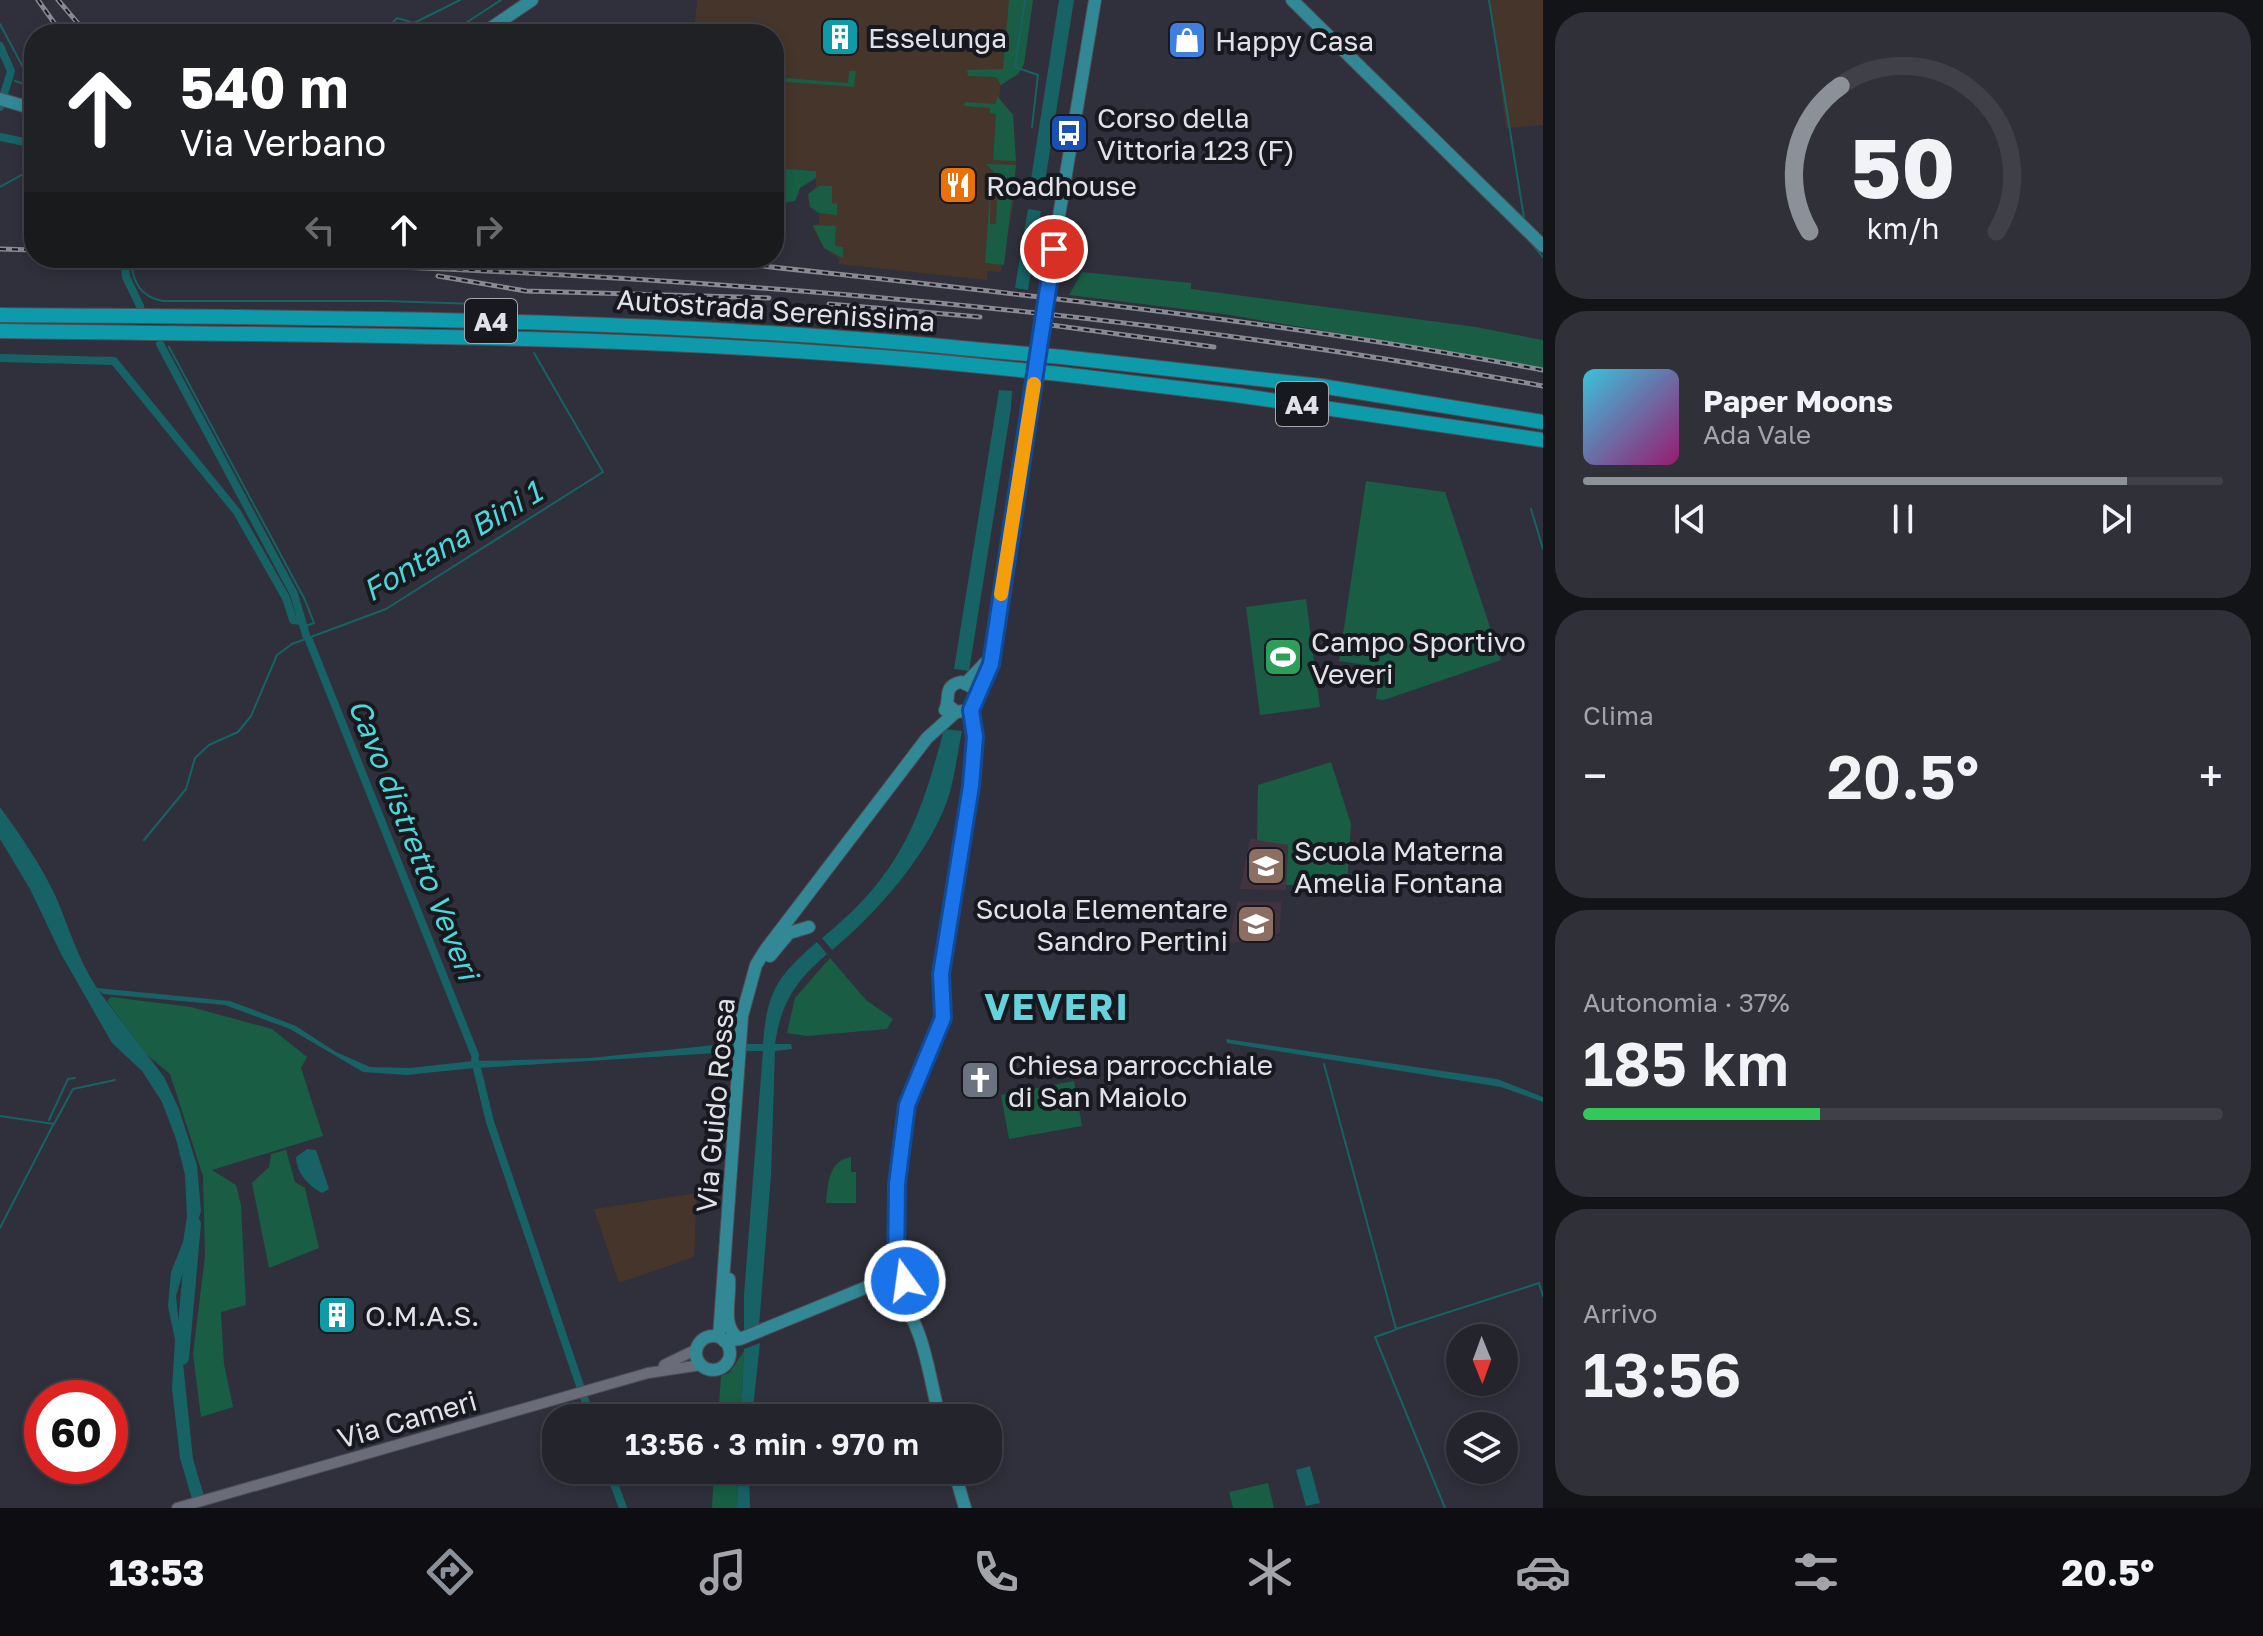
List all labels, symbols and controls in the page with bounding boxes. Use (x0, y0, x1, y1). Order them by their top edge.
building icon: Esselunga (819, 16, 861, 58)
shop icon: Happy Casa (1166, 19, 1208, 61)
place label: Esselunga (868, 21, 1007, 54)
place label: Happy Casa (1215, 24, 1374, 57)
text: 540 m (180, 53, 349, 120)
icon: ahead (48, 56, 152, 160)
place label: Corso della Vittoria 123 (F) (1097, 101, 1295, 166)
bus stop icon: Corso della Vittoria 123 (F) (1048, 112, 1090, 154)
text: 50 (1851, 115, 1955, 215)
text: Via Verbano (180, 121, 386, 164)
restaurant icon: Roadhouse (937, 164, 979, 206)
place label: Roadhouse (986, 169, 1137, 202)
icon: left (298, 208, 342, 252)
icon: ahead (382, 208, 426, 252)
icon: right (466, 208, 510, 252)
text: km/h (1867, 211, 1939, 245)
pin (1020, 215, 1088, 283)
icon: arrive (1032, 227, 1076, 271)
street label: Autostrada Serenissima (616, 282, 936, 338)
road number: A4 (465, 299, 517, 343)
road number: A4 (1276, 382, 1328, 426)
text: Paper Moons (1703, 383, 1893, 419)
text: Ada Vale (1703, 419, 1811, 450)
water label: Fontana Bini 1 (356, 473, 548, 609)
icon: previous (1668, 497, 1712, 541)
icon: pause (1881, 497, 1925, 541)
icon: next (2094, 497, 2138, 541)
place label: Campo Sportivo Veveri (1311, 625, 1526, 690)
sports icon: Campo Sportivo Veveri (1262, 636, 1304, 678)
water label: Cavo distretto Veveri (341, 694, 488, 987)
text: Clima (1583, 700, 1654, 731)
text: 20.5° (1827, 740, 1979, 812)
text: − (1583, 749, 1607, 802)
text: + (2199, 749, 2223, 802)
place label: Scuola Materna Amelia Fontana (1294, 834, 1504, 899)
school or university icon: Scuola Materna Amelia Fontana (1245, 845, 1287, 887)
place label: Scuola Elementare Sandro Pertini (975, 892, 1228, 957)
school or university icon: Scuola Elementare Sandro Pertini (1235, 903, 1277, 945)
district label: VEVERI (984, 985, 1130, 1028)
text: Autonomia · 37% (1583, 987, 1790, 1018)
street label: Via Guido Rossa (689, 996, 741, 1214)
text: 185 km (1583, 1027, 1789, 1099)
place label: Chiesa parrocchiale di San Maiolo (1008, 1048, 1273, 1113)
church icon: Chiesa parrocchiale di San Maiolo (959, 1059, 1001, 1101)
position arrow (863, 1239, 947, 1323)
building icon: O.M.A.S. (316, 1294, 358, 1336)
text: Arrivo (1583, 1298, 1657, 1329)
place label: O.M.A.S. (365, 1299, 480, 1332)
north arrow (1446, 1324, 1518, 1396)
map controls (1446, 1324, 1518, 1484)
text: 13:56 (1583, 1338, 1741, 1410)
speed limit sign: 60 (24, 1380, 128, 1484)
street label: Via Cameri (334, 1383, 480, 1455)
button: layers (1446, 1412, 1518, 1484)
text: 13:56 · 3 min · 970 m (625, 1426, 919, 1462)
icon: directions (422, 1544, 478, 1600)
icon: music (695, 1544, 751, 1600)
icon: phone (968, 1544, 1024, 1600)
icon: climate (1242, 1544, 1298, 1600)
icon: car (1515, 1544, 1571, 1600)
icon: filters (1788, 1544, 1844, 1600)
text: 13:53 (109, 1551, 205, 1594)
text: 20.5° (2061, 1551, 2154, 1594)

